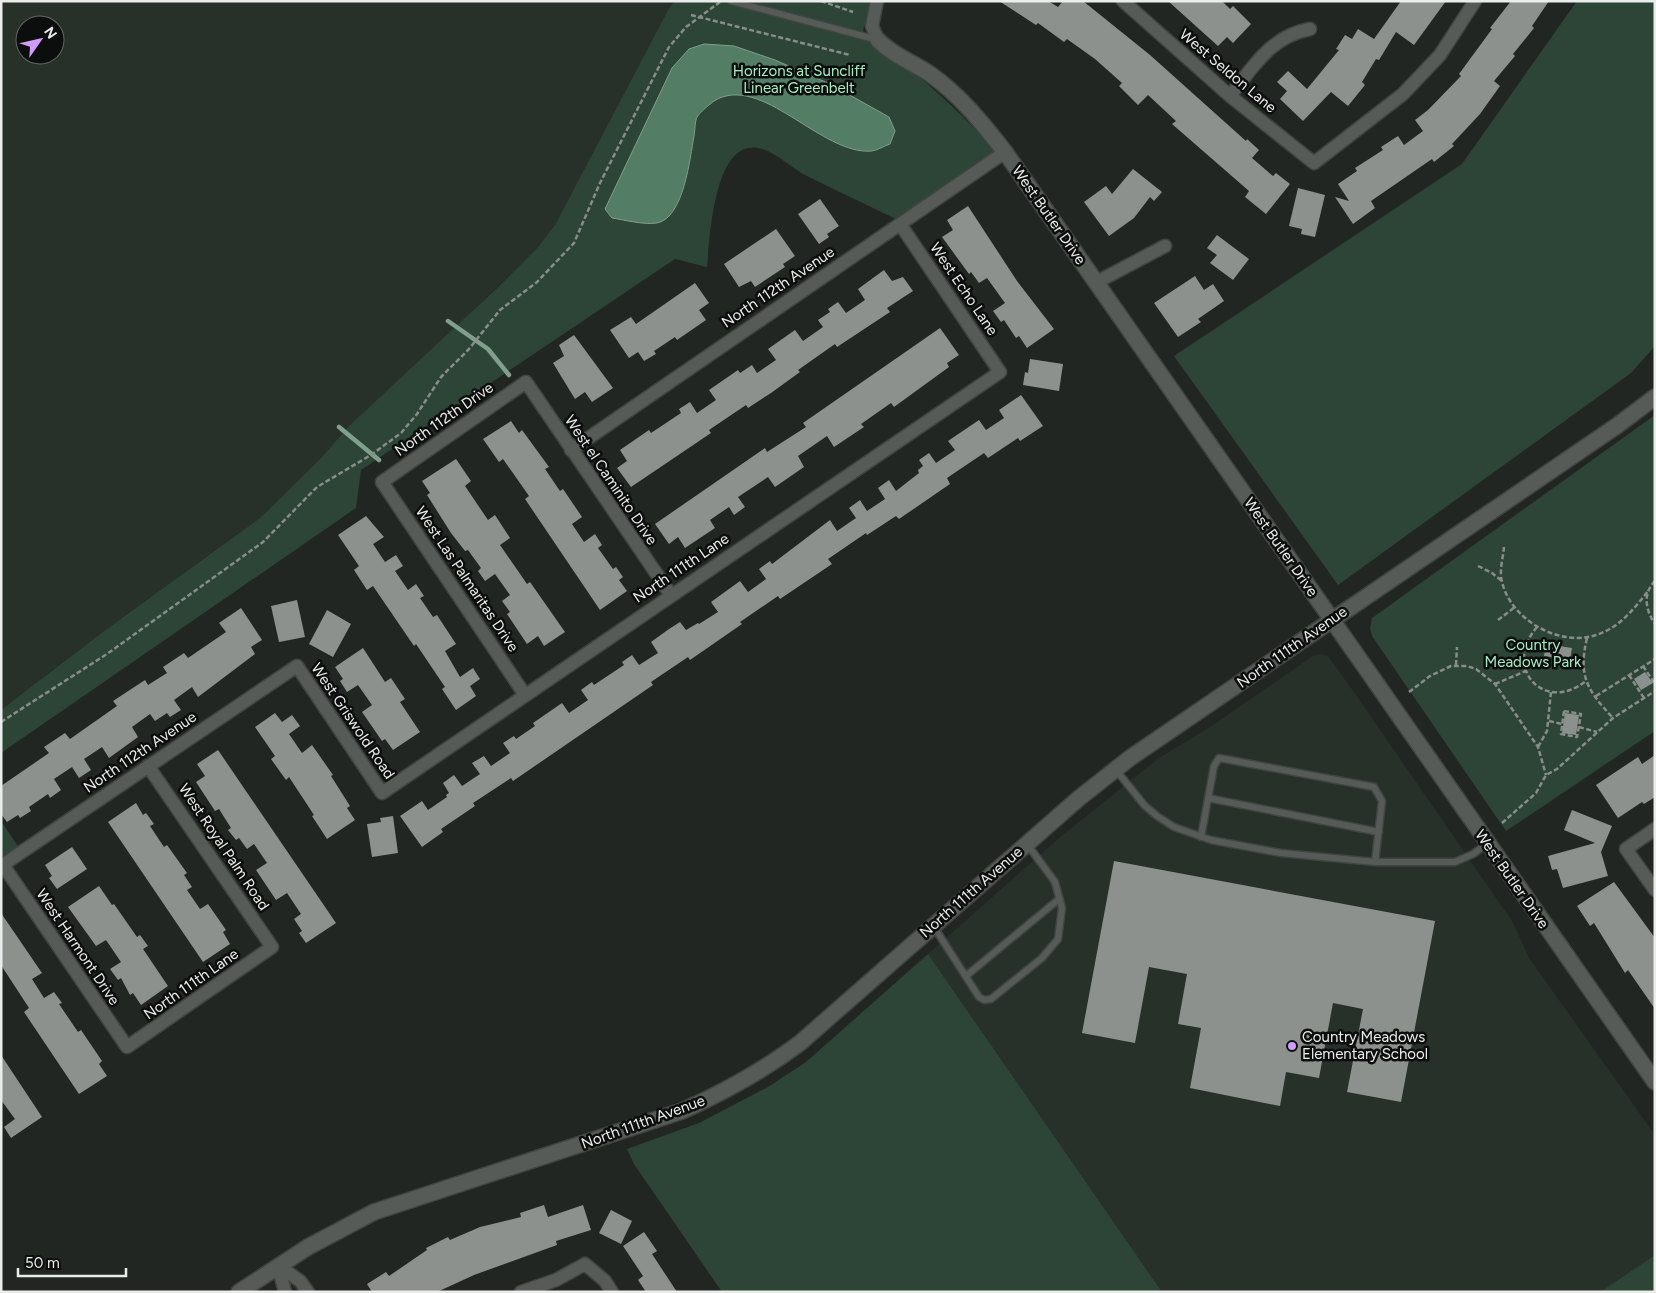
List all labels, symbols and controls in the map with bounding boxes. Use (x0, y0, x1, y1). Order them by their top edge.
north arrow (15, 15, 65, 65)
text: N (40, 24, 60, 42)
street label: West Seldon Lane (1176, 25, 1280, 117)
park label: Horizons at Suncliff Linear Greenbelt (733, 62, 866, 97)
street label: West Butler Drive (1008, 162, 1090, 268)
street label: West Echo Lane (926, 239, 1002, 339)
street label: North 112th Avenue (718, 243, 838, 331)
street label: North 112th Drive (391, 378, 497, 460)
street label: West el Caminito Drive (561, 412, 661, 548)
street label: West Butler Drive (1240, 494, 1322, 600)
street label: West Las Palmaritas Drive (412, 503, 522, 655)
street label: North 111th Lane (630, 529, 732, 607)
street label: North 111th Avenue (1234, 602, 1350, 692)
park label: Country Meadows Park (1485, 636, 1582, 671)
street label: West Griswold Road (308, 660, 398, 782)
street label: North 112th Avenue (80, 708, 200, 796)
street label: West Royal Palm Road (175, 780, 273, 914)
street label: West Butler Drive (1471, 826, 1553, 932)
street label: North 111th Avenue (916, 843, 1026, 941)
street label: West Harmont Drive (32, 885, 124, 1009)
street label: North 111th Lane (140, 945, 242, 1023)
place label: Country Meadows Elementary School (1302, 1028, 1428, 1063)
marker: Country Meadows Elementary School (1286, 1040, 1298, 1052)
street label: North 111th Avenue (579, 1091, 707, 1153)
scale bar (18, 1246, 125, 1278)
text: 50 m (25, 1254, 60, 1272)

